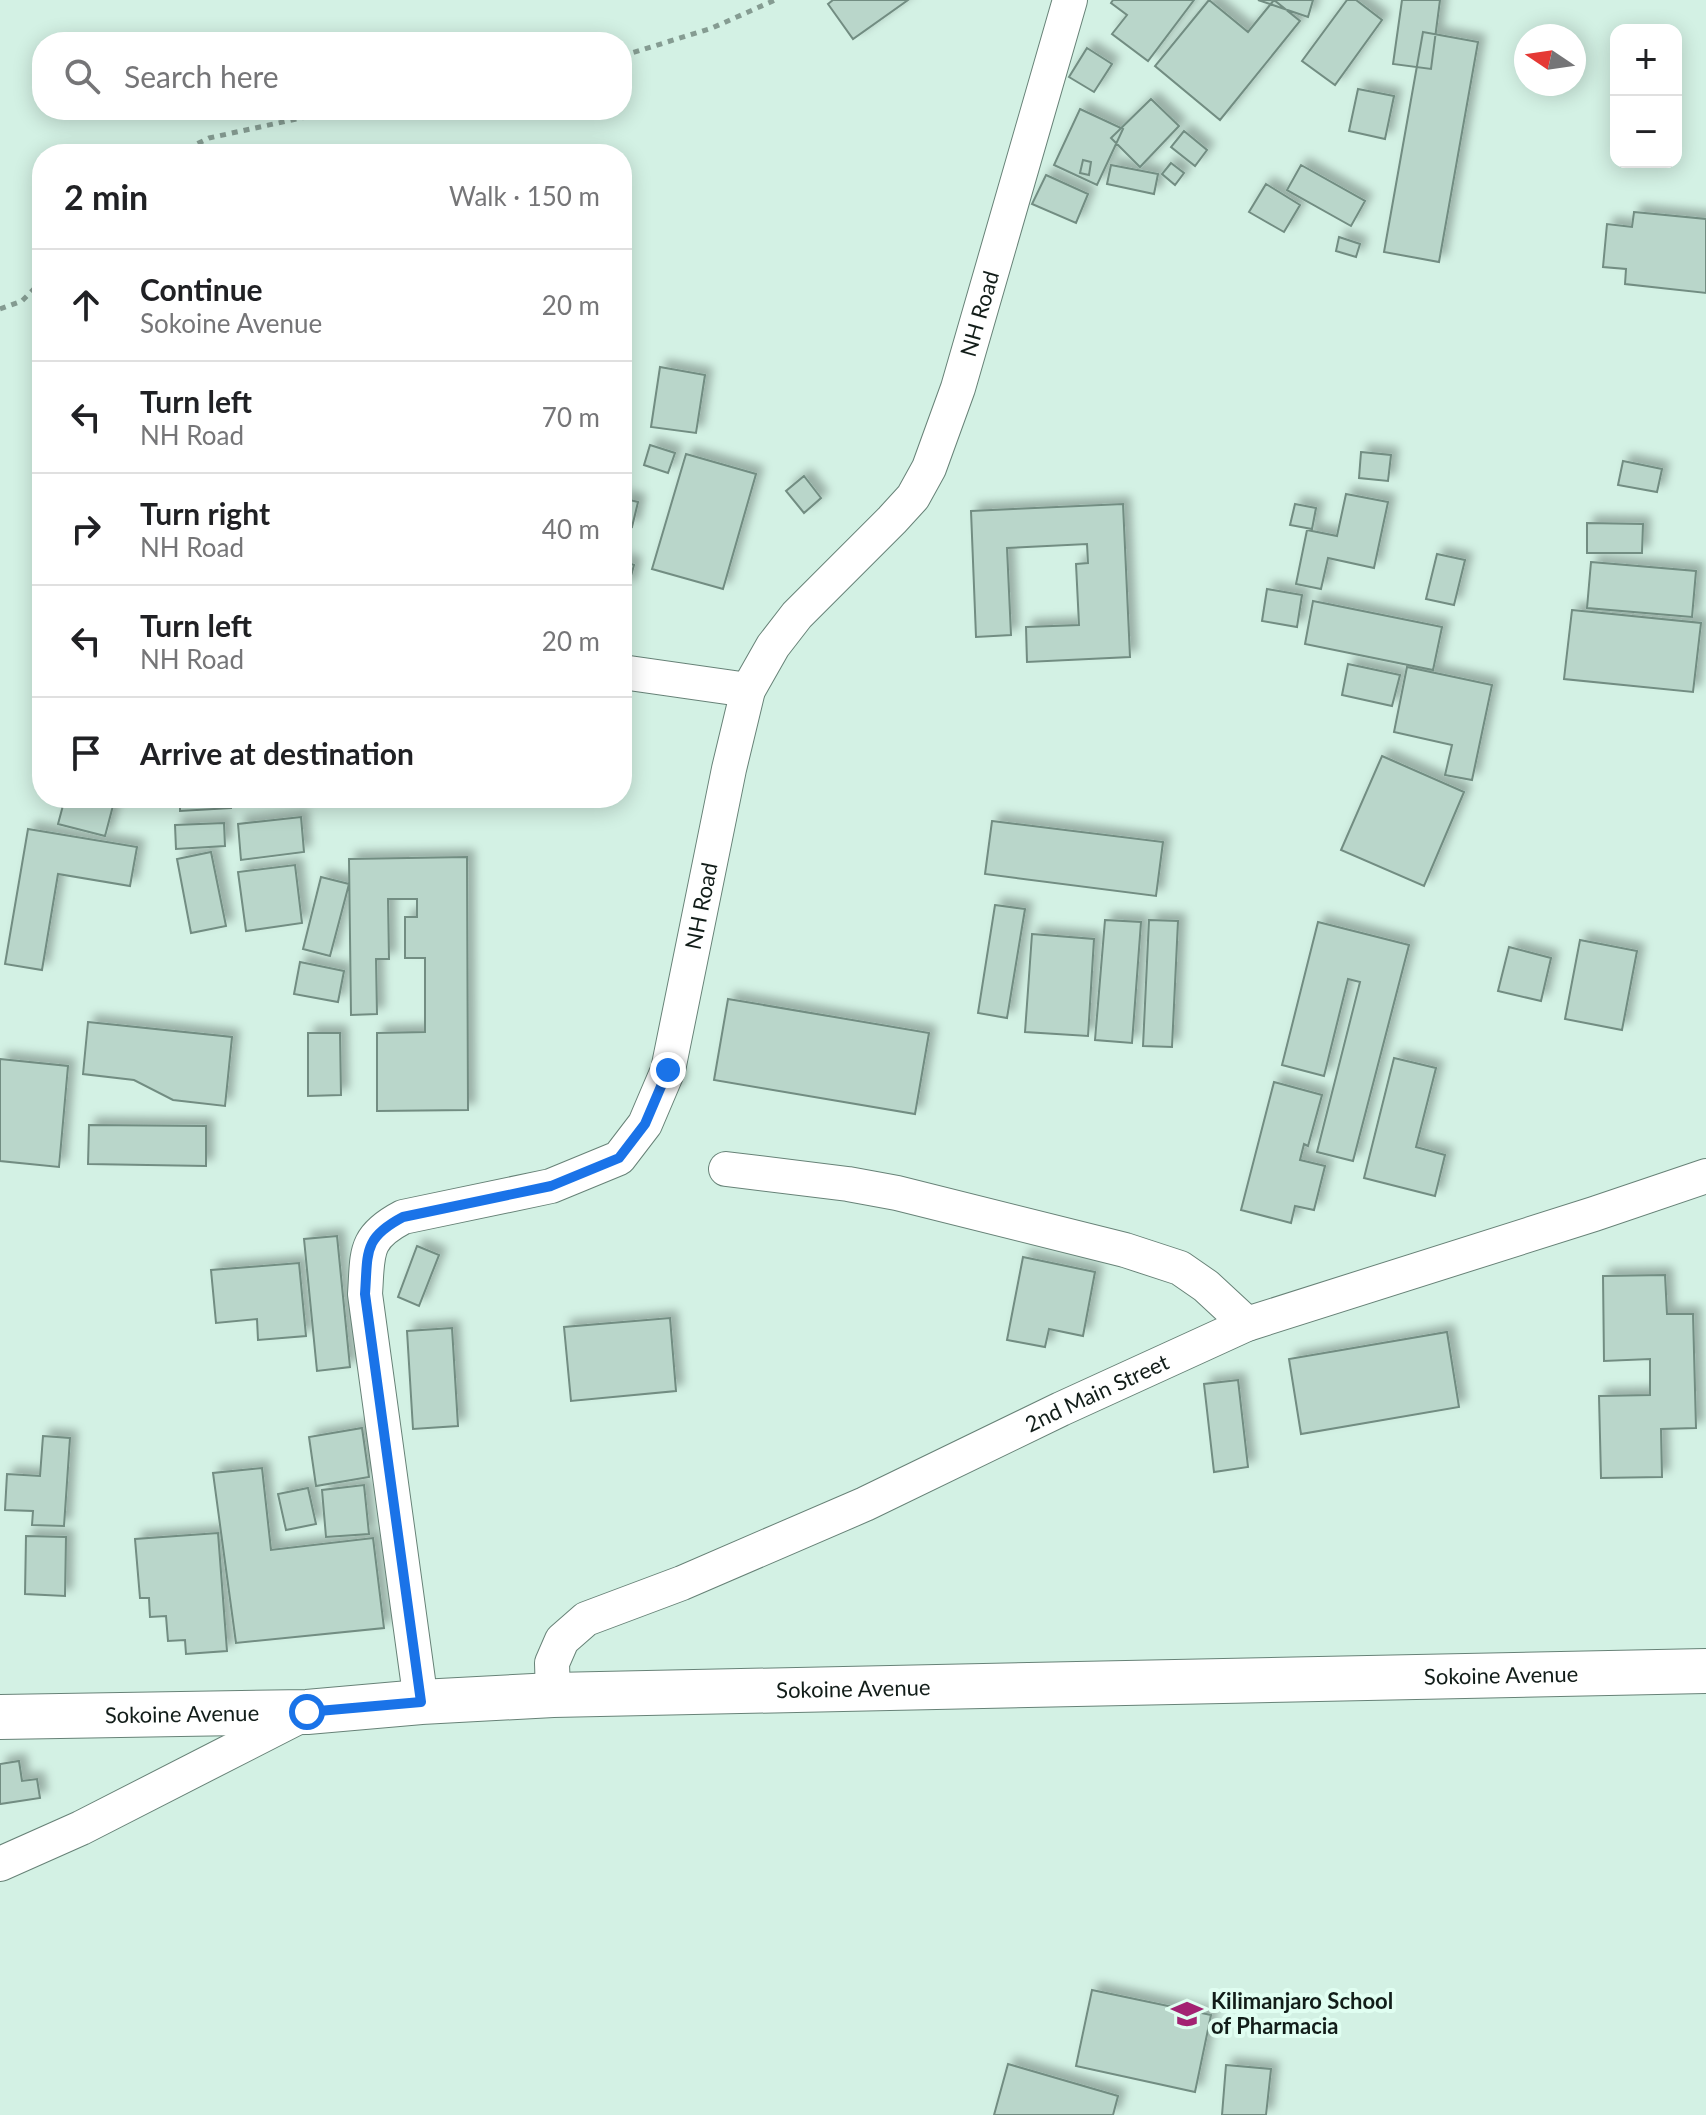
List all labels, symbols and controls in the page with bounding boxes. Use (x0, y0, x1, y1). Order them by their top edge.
north arrow (1514, 24, 1586, 96)
map controls (1610, 24, 1682, 168)
button: + (1610, 24, 1682, 96)
search box (32, 32, 632, 120)
icon: search (60, 54, 104, 98)
text: Search here (124, 58, 279, 94)
button: − (1610, 96, 1682, 168)
text: 2 min (64, 176, 148, 217)
text: Walk · 150 m (449, 180, 600, 212)
street label: NH Road (954, 267, 1004, 360)
text: Continue (140, 271, 263, 307)
icon: ahead (64, 283, 108, 327)
text: 20 m (542, 289, 600, 321)
text: Sokoine Avenue (140, 307, 322, 339)
text: Turn left (140, 383, 252, 419)
icon: left (64, 395, 108, 439)
text: 70 m (542, 401, 600, 433)
text: NH Road (140, 419, 244, 451)
text: Turn right (140, 495, 270, 531)
icon: right (64, 507, 108, 551)
text: 40 m (542, 513, 600, 545)
text: NH Road (140, 531, 244, 563)
text: Turn left (140, 607, 252, 643)
icon: left (64, 619, 108, 663)
text: 20 m (542, 625, 600, 657)
text: NH Road (140, 643, 244, 675)
icon: arrive (64, 731, 108, 775)
text: Arrive at destination (140, 735, 414, 771)
street label: NH Road (679, 860, 723, 952)
route end (650, 1052, 686, 1088)
street label: 2nd Main Street (1020, 1348, 1173, 1437)
street label: Sokoine Avenue (1424, 1660, 1579, 1690)
street label: Sokoine Avenue (776, 1673, 931, 1703)
route start (289, 1694, 325, 1730)
street label: Sokoine Avenue (105, 1699, 259, 1728)
place label: Kilimanjaro School of Pharmacia (1211, 1987, 1393, 2039)
school or university icon: Kilimanjaro School of Pharmacia (1170, 1997, 1204, 2031)

